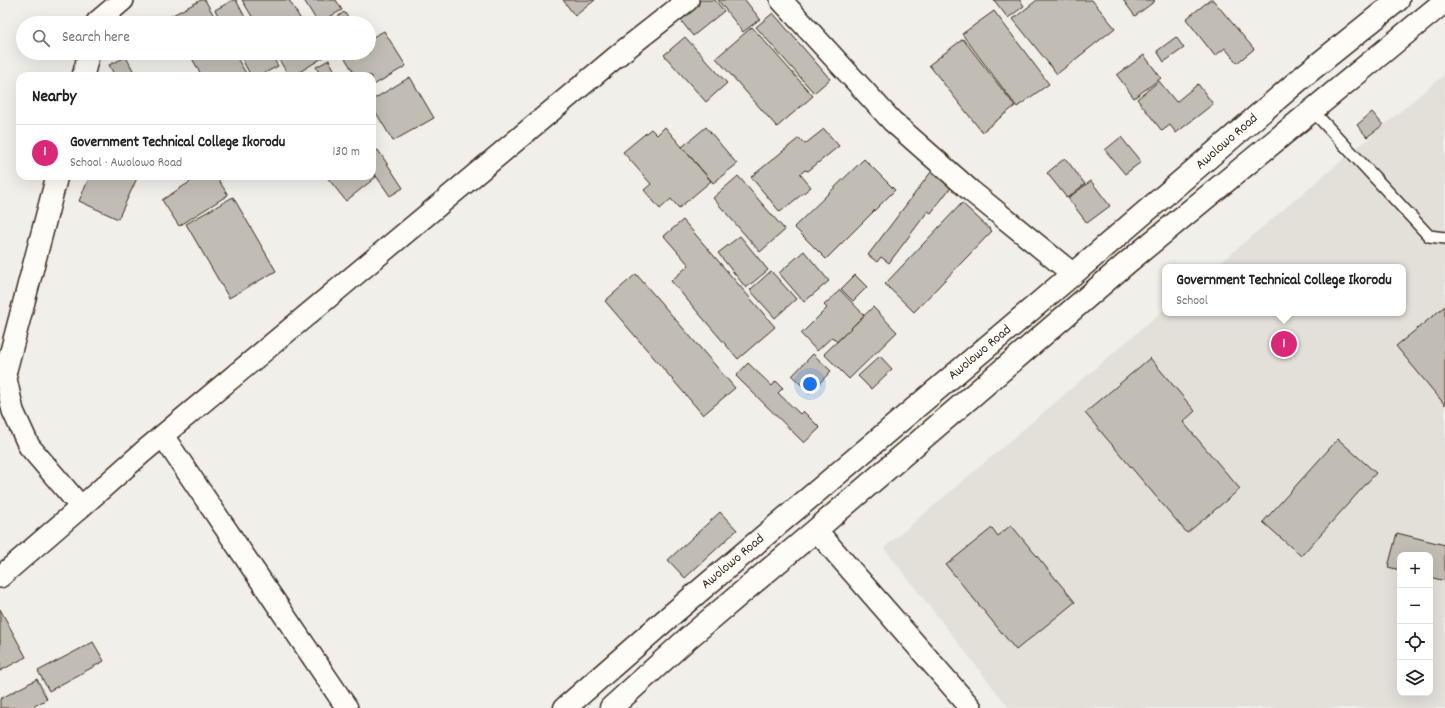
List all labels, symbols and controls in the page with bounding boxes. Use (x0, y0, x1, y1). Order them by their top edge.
search box (16, 16, 376, 60)
icon: search (30, 27, 52, 49)
text: Search here (62, 27, 130, 49)
text: Nearby (32, 86, 76, 110)
street label: Awolowo Road (1191, 109, 1263, 175)
text: Government Technical College Ikorodu (70, 132, 285, 154)
text: 1 (44, 143, 46, 162)
text: 130 m (332, 143, 360, 162)
text: School · Awolowo Road (70, 154, 182, 173)
popup (1162, 264, 1406, 316)
text: Government Technical College Ikorodu (1176, 270, 1392, 292)
text: School (1176, 292, 1208, 311)
street label: Awolowo Road (944, 321, 1016, 385)
pin: 1 (1271, 329, 1297, 359)
your location (800, 374, 820, 394)
street label: Awolowo Road (697, 530, 769, 594)
map controls (1397, 552, 1433, 696)
button: + (1397, 552, 1433, 588)
button: − (1397, 588, 1433, 624)
button: locate (1397, 624, 1433, 660)
button: layers (1397, 660, 1433, 696)

